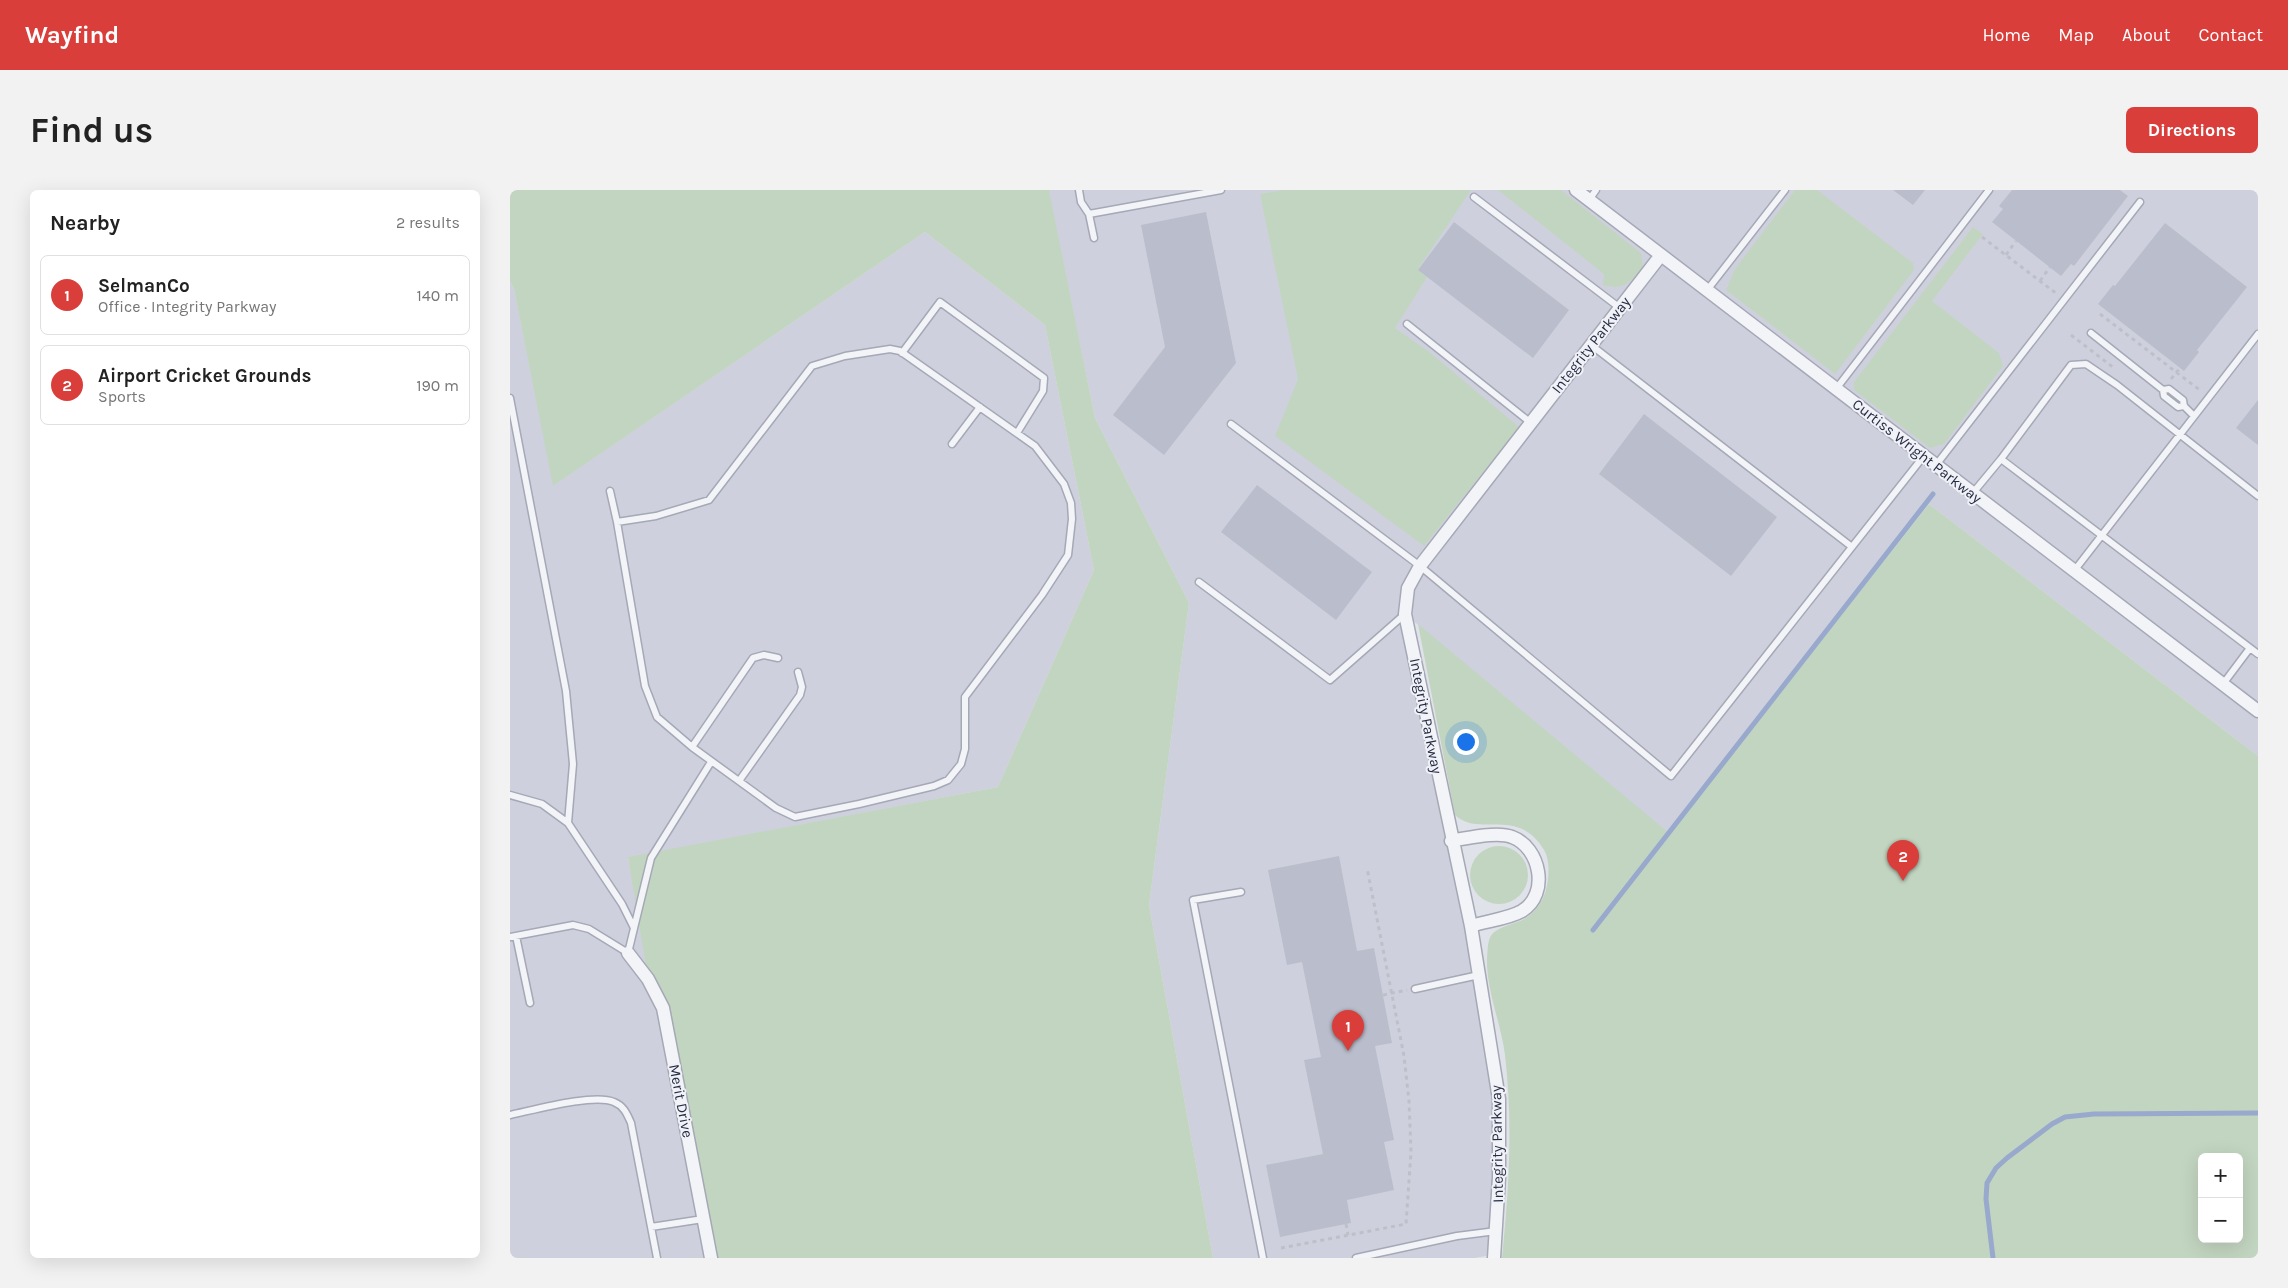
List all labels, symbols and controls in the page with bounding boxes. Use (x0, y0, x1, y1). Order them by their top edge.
text: Wayfind (25, 21, 119, 49)
text: Home (1982, 24, 2030, 46)
text: Map (2058, 24, 2094, 46)
text: About (2122, 24, 2171, 46)
text: Contact (2199, 24, 2263, 46)
button: Directions (2126, 107, 2258, 153)
text: Find us (30, 110, 153, 151)
text: Nearby (50, 211, 120, 235)
text: 2 results (396, 213, 460, 232)
text: SelmanCo (98, 275, 190, 297)
text: 1 (64, 286, 70, 305)
text: 140 m (417, 286, 459, 305)
street label: Integrity Parkway (1548, 293, 1634, 397)
text: Office · Integrity Parkway (98, 297, 277, 316)
text: Airport Cricket Grounds (98, 365, 312, 387)
text: 2 (62, 376, 72, 395)
text: 190 m (416, 376, 459, 395)
text: Sports (98, 387, 146, 406)
street label: Curtiss Wright Parkway (1849, 395, 1985, 507)
street label: Integrity Parkway (1406, 657, 1446, 775)
your location (1453, 729, 1479, 755)
pin: 2 (1887, 840, 1919, 881)
pin: 1 (1332, 1010, 1364, 1051)
street label: Merit Drive (665, 1063, 697, 1139)
street label: Integrity Parkway (1487, 1085, 1507, 1203)
map controls (2198, 1153, 2243, 1243)
button: + (2198, 1153, 2243, 1198)
button: − (2198, 1198, 2243, 1243)

